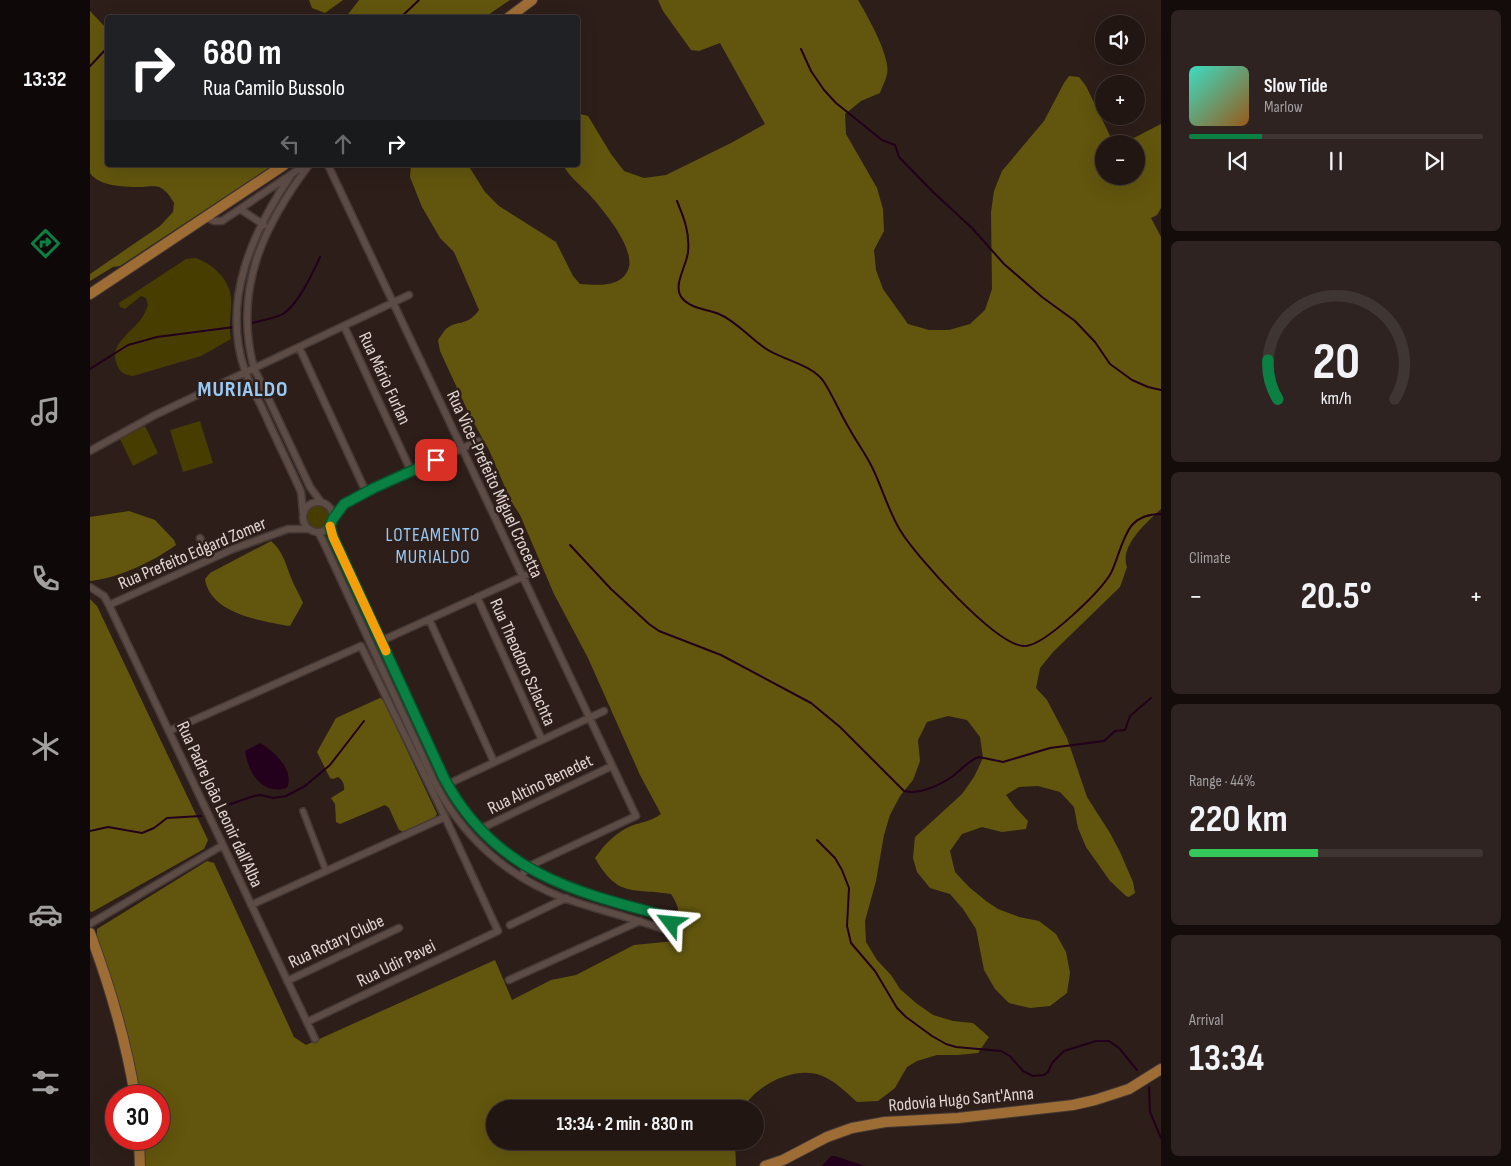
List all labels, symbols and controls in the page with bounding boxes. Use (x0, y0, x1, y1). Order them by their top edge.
map controls (1095, 15, 1145, 185)
button: sound (1095, 15, 1145, 65)
text: 680 m (203, 32, 281, 75)
icon: right (120, 35, 185, 100)
text: 13:32 (24, 66, 66, 93)
text: Rua Camilo Bussolo (203, 75, 345, 102)
button: + (1095, 75, 1145, 125)
text: Slow Tide (1264, 75, 1328, 98)
text: Marlow (1264, 98, 1303, 117)
icon: left (276, 130, 304, 158)
icon: ahead (329, 130, 357, 158)
icon: right (382, 130, 410, 158)
button: − (1095, 135, 1145, 185)
icon: previous (1224, 147, 1252, 175)
icon: pause (1322, 147, 1350, 175)
icon: next (1420, 147, 1448, 175)
icon: directions (28, 226, 63, 261)
street label: Rua Mário Furlan (354, 329, 415, 428)
text: 20 (1312, 331, 1360, 394)
district label: MURIALDO (197, 376, 289, 403)
street label: Rua Vice-Prefeito Miguel Crocetta (442, 387, 547, 581)
text: km/h (1321, 388, 1351, 409)
icon: music (28, 394, 63, 429)
pin (415, 439, 457, 481)
icon: arrive (422, 446, 450, 474)
street label: Rua Prefeito Edgard Zomer (115, 513, 269, 594)
district label: LOTEAMENTO MURIALDO (386, 524, 480, 569)
text: Climate (1189, 549, 1231, 568)
icon: phone (28, 561, 63, 596)
text: 20.5° (1300, 574, 1372, 619)
text: − (1189, 580, 1203, 613)
text: + (1469, 580, 1483, 613)
street label: Rua Theodoro Szlachta (485, 595, 560, 729)
street label: Rua Padre João Leonir dall'Alba (172, 718, 267, 891)
icon: climate (28, 729, 63, 764)
street label: Rua Altino Benedet (484, 750, 597, 819)
text: Range · 44% (1189, 772, 1255, 791)
text: 220 km (1189, 797, 1288, 842)
position arrow (644, 896, 696, 948)
icon: car (28, 897, 63, 932)
street label: Rua Rotary Clube (285, 910, 387, 973)
street label: Rua Udir Pavei (353, 935, 439, 992)
text: Arrival (1189, 1011, 1223, 1030)
text: 13:34 (1189, 1036, 1264, 1081)
icon: filters (28, 1065, 63, 1100)
street label: Rodovia Hugo Sant'Anna (888, 1083, 1035, 1116)
speed limit sign: 30 (105, 1085, 170, 1150)
text: 13:34 · 2 min · 830 m (557, 1113, 693, 1136)

